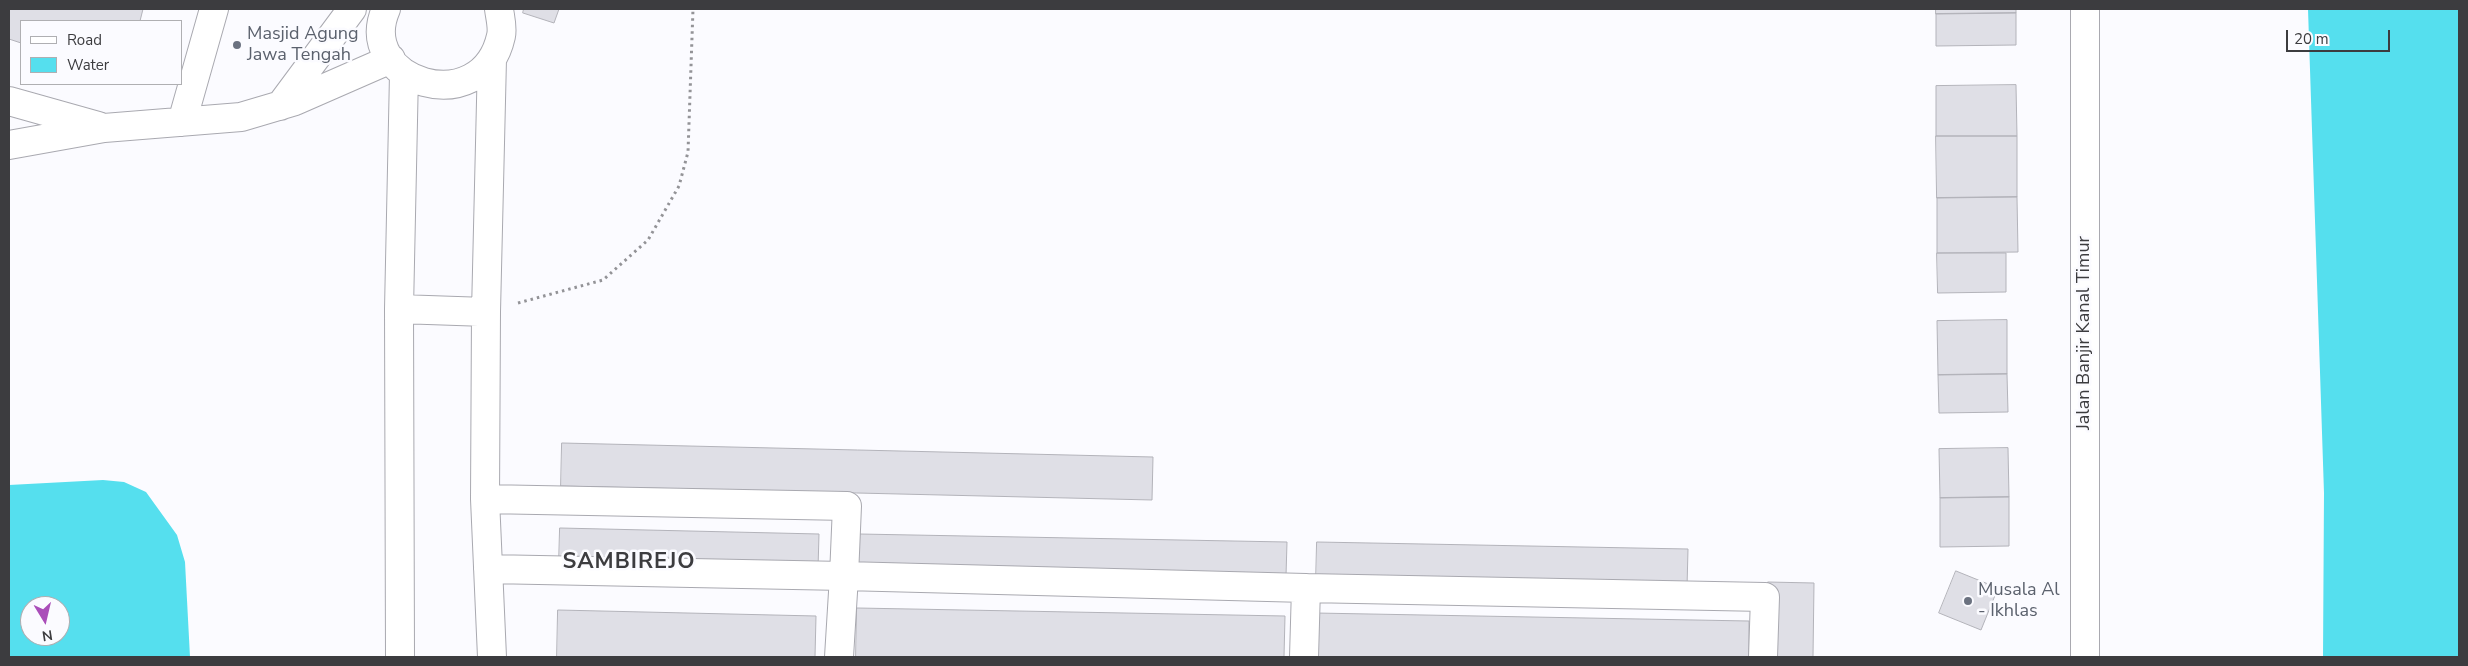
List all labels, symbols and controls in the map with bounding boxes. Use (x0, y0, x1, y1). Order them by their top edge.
legend (20, 20, 182, 85)
scale bar (2288, 20, 2392, 52)
place label: Masjid Agung Jawa Tengah (247, 24, 359, 66)
text: 20 m (2294, 29, 2329, 49)
text: Road (67, 30, 102, 50)
marker: Masjid Agung Jawa Tengah (231, 39, 243, 51)
text: Water (67, 55, 109, 75)
street label: Jalan Banjir Kanal Timur (2074, 236, 2096, 430)
district label: SAMBIREJO (561, 550, 697, 576)
place label: Musala Al - Ikhlas (1978, 580, 2060, 622)
marker: Musala Al - Ikhlas (1962, 595, 1974, 607)
north arrow (20, 596, 70, 646)
text: N (41, 625, 54, 646)

